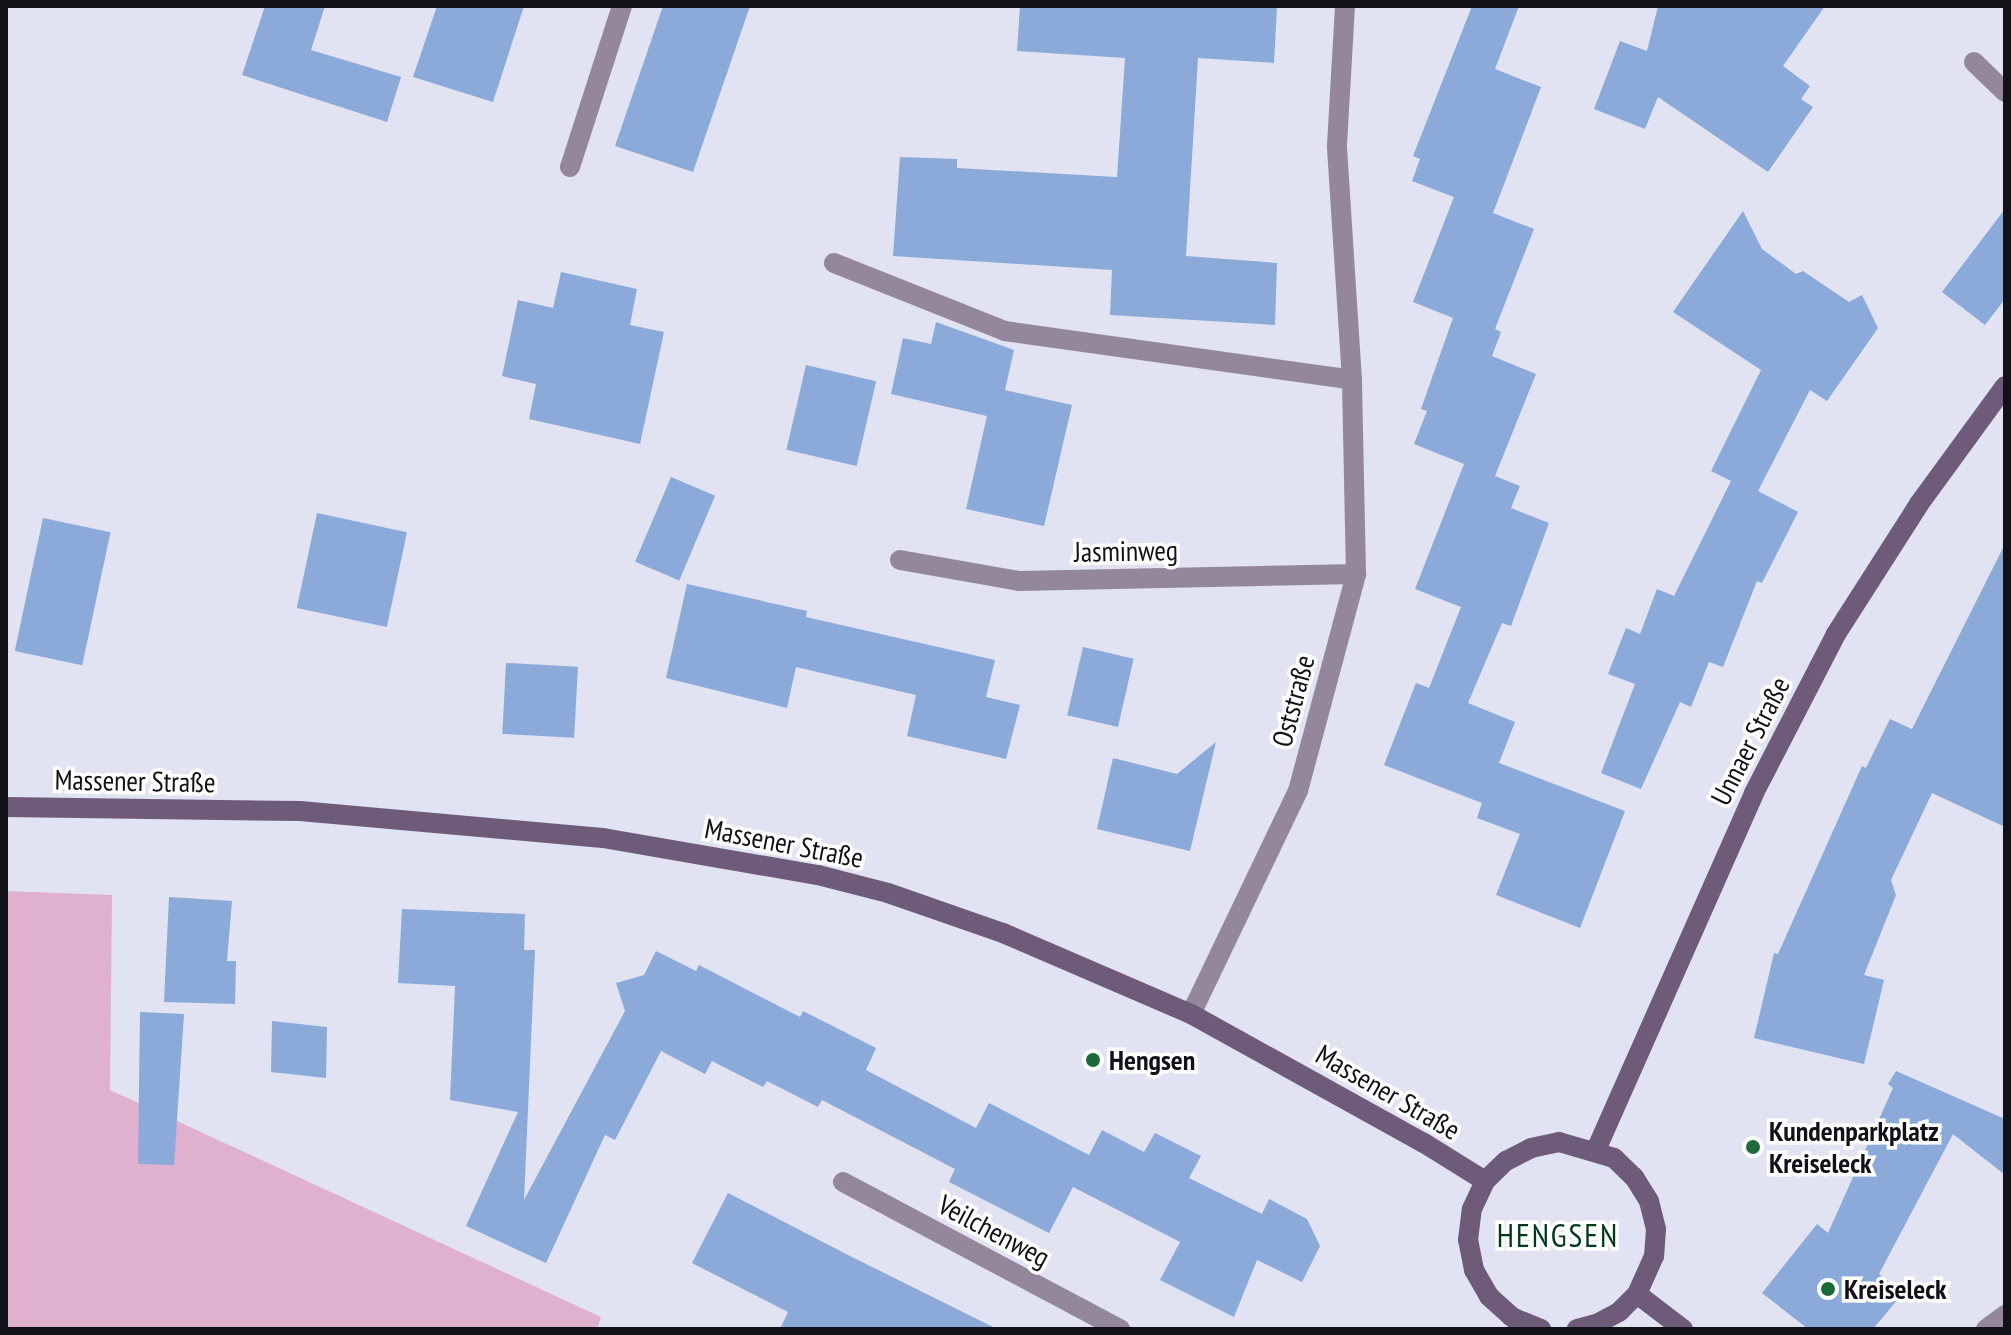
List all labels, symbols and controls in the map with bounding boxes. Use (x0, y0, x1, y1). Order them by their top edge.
street label: Jasminweg (1074, 533, 1178, 569)
street label: Oststraße (1265, 651, 1321, 751)
street label: Unnaer Straße (1703, 671, 1797, 811)
street label: Massener Straße (54, 763, 216, 799)
street label: Massener Straße (702, 811, 866, 875)
street label: Massener Straße (1310, 1037, 1466, 1147)
place label: Hengsen (1109, 1043, 1195, 1077)
marker: Hengsen (1084, 1051, 1102, 1069)
place label: Kundenparkplatz Kreiseleck (1769, 1114, 1939, 1180)
marker: Kundenparkplatz Kreiseleck (1744, 1138, 1762, 1156)
street label: Veilchenweg (932, 1188, 1056, 1274)
district label: HENGSEN (1497, 1216, 1619, 1254)
place label: Kreiseleck (1844, 1272, 1947, 1306)
marker: Kreiseleck (1819, 1280, 1837, 1298)

